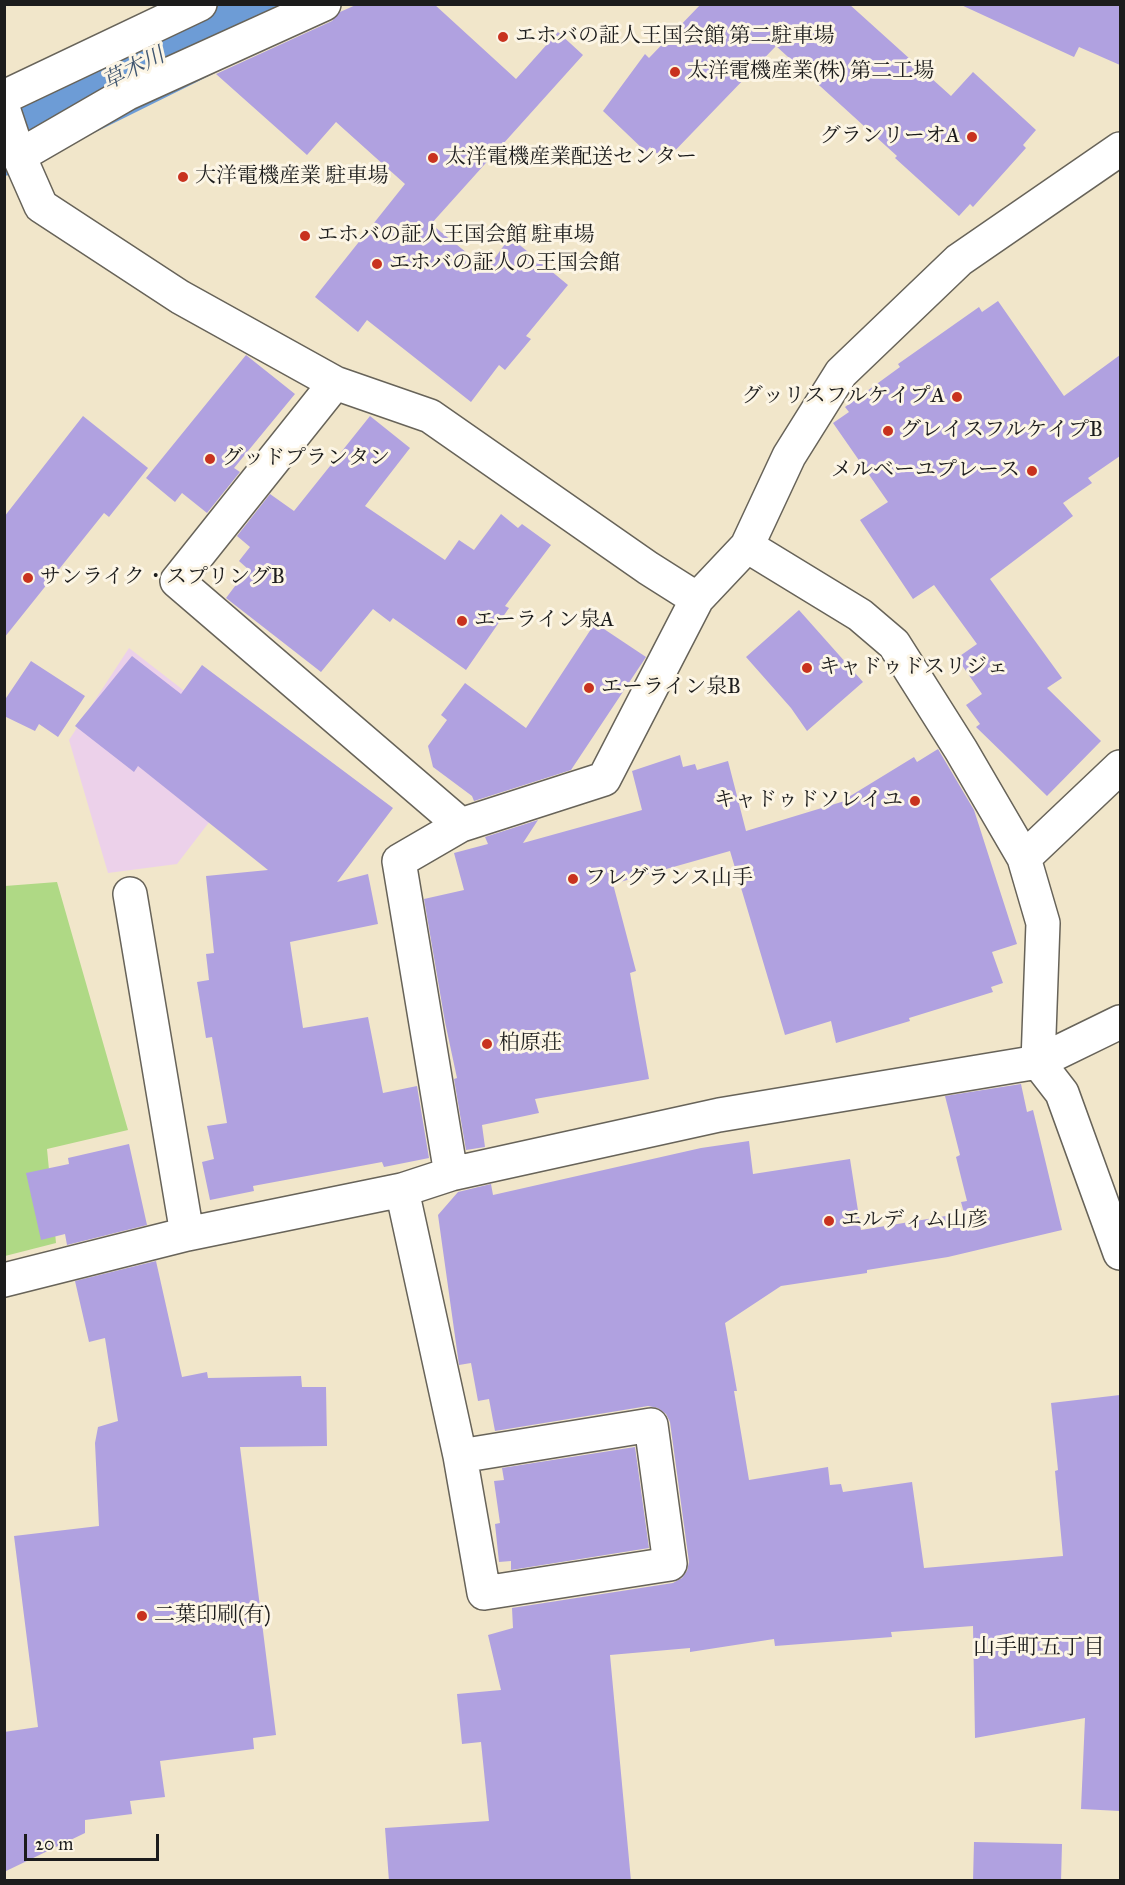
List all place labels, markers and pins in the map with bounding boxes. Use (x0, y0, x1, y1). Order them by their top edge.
place label: エホバの証人王国会館 第二駐車場 (515, 24, 835, 50)
marker: エホバの証人王国会館 第二駐車場 (496, 30, 510, 44)
place label: 太洋電機産業(株) 第二工場 (687, 59, 934, 85)
marker: 太洋電機産業(株) 第二工場 (668, 65, 682, 79)
place label: グランリーオA (820, 124, 960, 150)
marker: グランリーオA (965, 130, 979, 144)
place label: 太洋電機産業配送センター (445, 145, 697, 171)
marker: 太洋電機産業配送センター (426, 151, 440, 165)
place label: 大洋電機産業 駐車場 (195, 164, 389, 190)
marker: 大洋電機産業 駐車場 (176, 170, 190, 184)
place label: エホバの証人王国会館 駐車場 (317, 223, 595, 249)
marker: エホバの証人王国会館 駐車場 (298, 229, 312, 243)
place label: エホバの証人の王国会館 (389, 251, 620, 277)
marker: エホバの証人の王国会館 (370, 257, 384, 271)
place label: グッリスフルケイプA (742, 384, 945, 410)
marker: グッリスフルケイプA (950, 390, 964, 404)
place label: グレイスフルケイプB (900, 418, 1103, 444)
marker: グレイスフルケイプB (881, 424, 895, 438)
place label: グッドプランタン (222, 446, 390, 472)
marker: グッドプランタン (203, 452, 217, 466)
place label: メルベーユプレース (831, 458, 1020, 484)
marker: メルベーユプレース (1025, 464, 1039, 478)
place label: サンライク・スプリングB (40, 565, 285, 591)
marker: サンライク・スプリングB (21, 571, 35, 585)
place label: エーライン泉A (474, 608, 614, 634)
marker: エーライン泉A (455, 614, 469, 628)
place label: キャドゥドスリジェ (819, 655, 1008, 681)
marker: キャドゥドスリジェ (800, 661, 814, 675)
place label: エーライン泉B (601, 675, 741, 701)
marker: エーライン泉B (582, 681, 596, 695)
place label: キャドゥドソレイユ (714, 788, 903, 814)
marker: キャドゥドソレイユ (908, 794, 922, 808)
place label: フレグランス山手 (585, 866, 753, 892)
marker: フレグランス山手 (566, 872, 580, 886)
place label: 柏原荘 (499, 1031, 562, 1057)
marker: 柏原荘 (480, 1037, 494, 1051)
place label: エルディム山彦 (841, 1208, 988, 1234)
marker: エルディム山彦 (822, 1214, 836, 1228)
place label: 二葉印刷(有) (154, 1603, 271, 1629)
marker: 二葉印刷(有) (135, 1609, 149, 1623)

